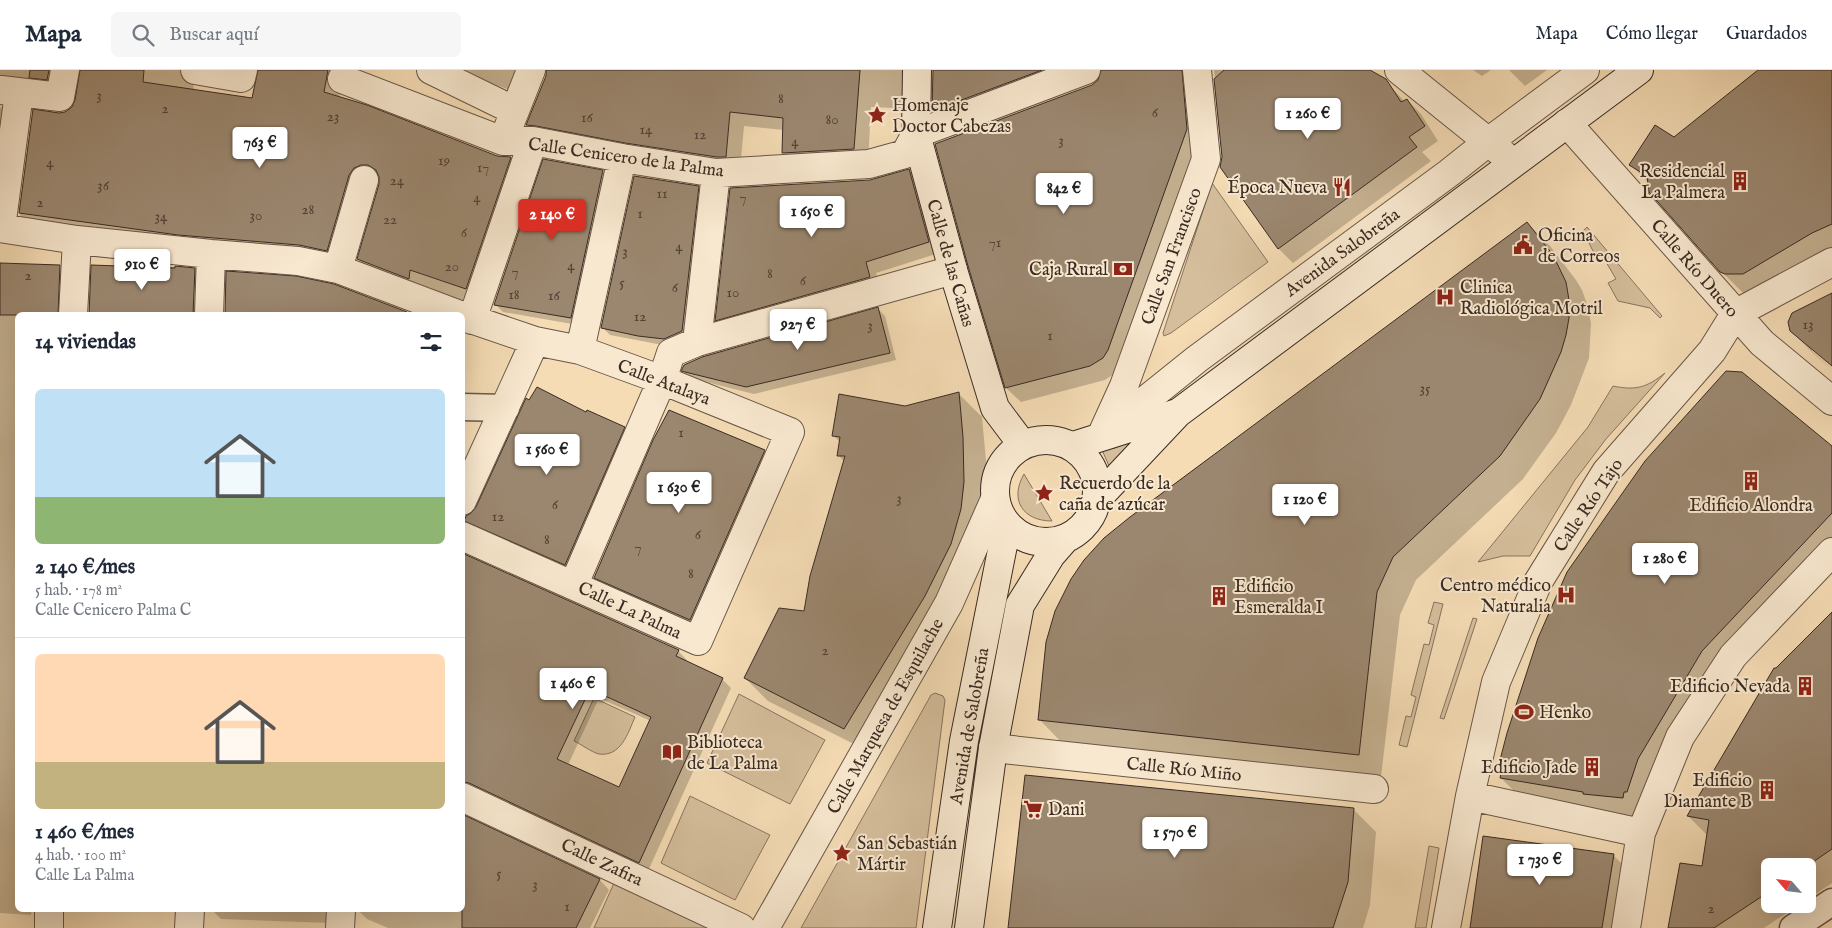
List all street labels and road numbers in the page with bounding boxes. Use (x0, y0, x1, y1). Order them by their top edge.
street label: Calle Cenicero de la Palma (526, 133, 725, 184)
street label: Calle San Francisco (1137, 184, 1208, 328)
street label: Calle de las Cañas (920, 197, 979, 330)
street label: Avenida Salobreña (1280, 204, 1405, 303)
street label: Calle Río Duero (1645, 215, 1743, 323)
street label: Calle Atalaya (614, 355, 713, 412)
street label: Calle Río Tajo (1549, 454, 1629, 557)
street label: Calle La Palma (574, 577, 685, 645)
street label: Calle Marquesa de Esquilache (823, 615, 950, 819)
street label: Avenida de Salobreña (945, 646, 996, 807)
street label: Calle Río Miño (1125, 753, 1243, 788)
street label: Calle Zafira (557, 834, 646, 892)

